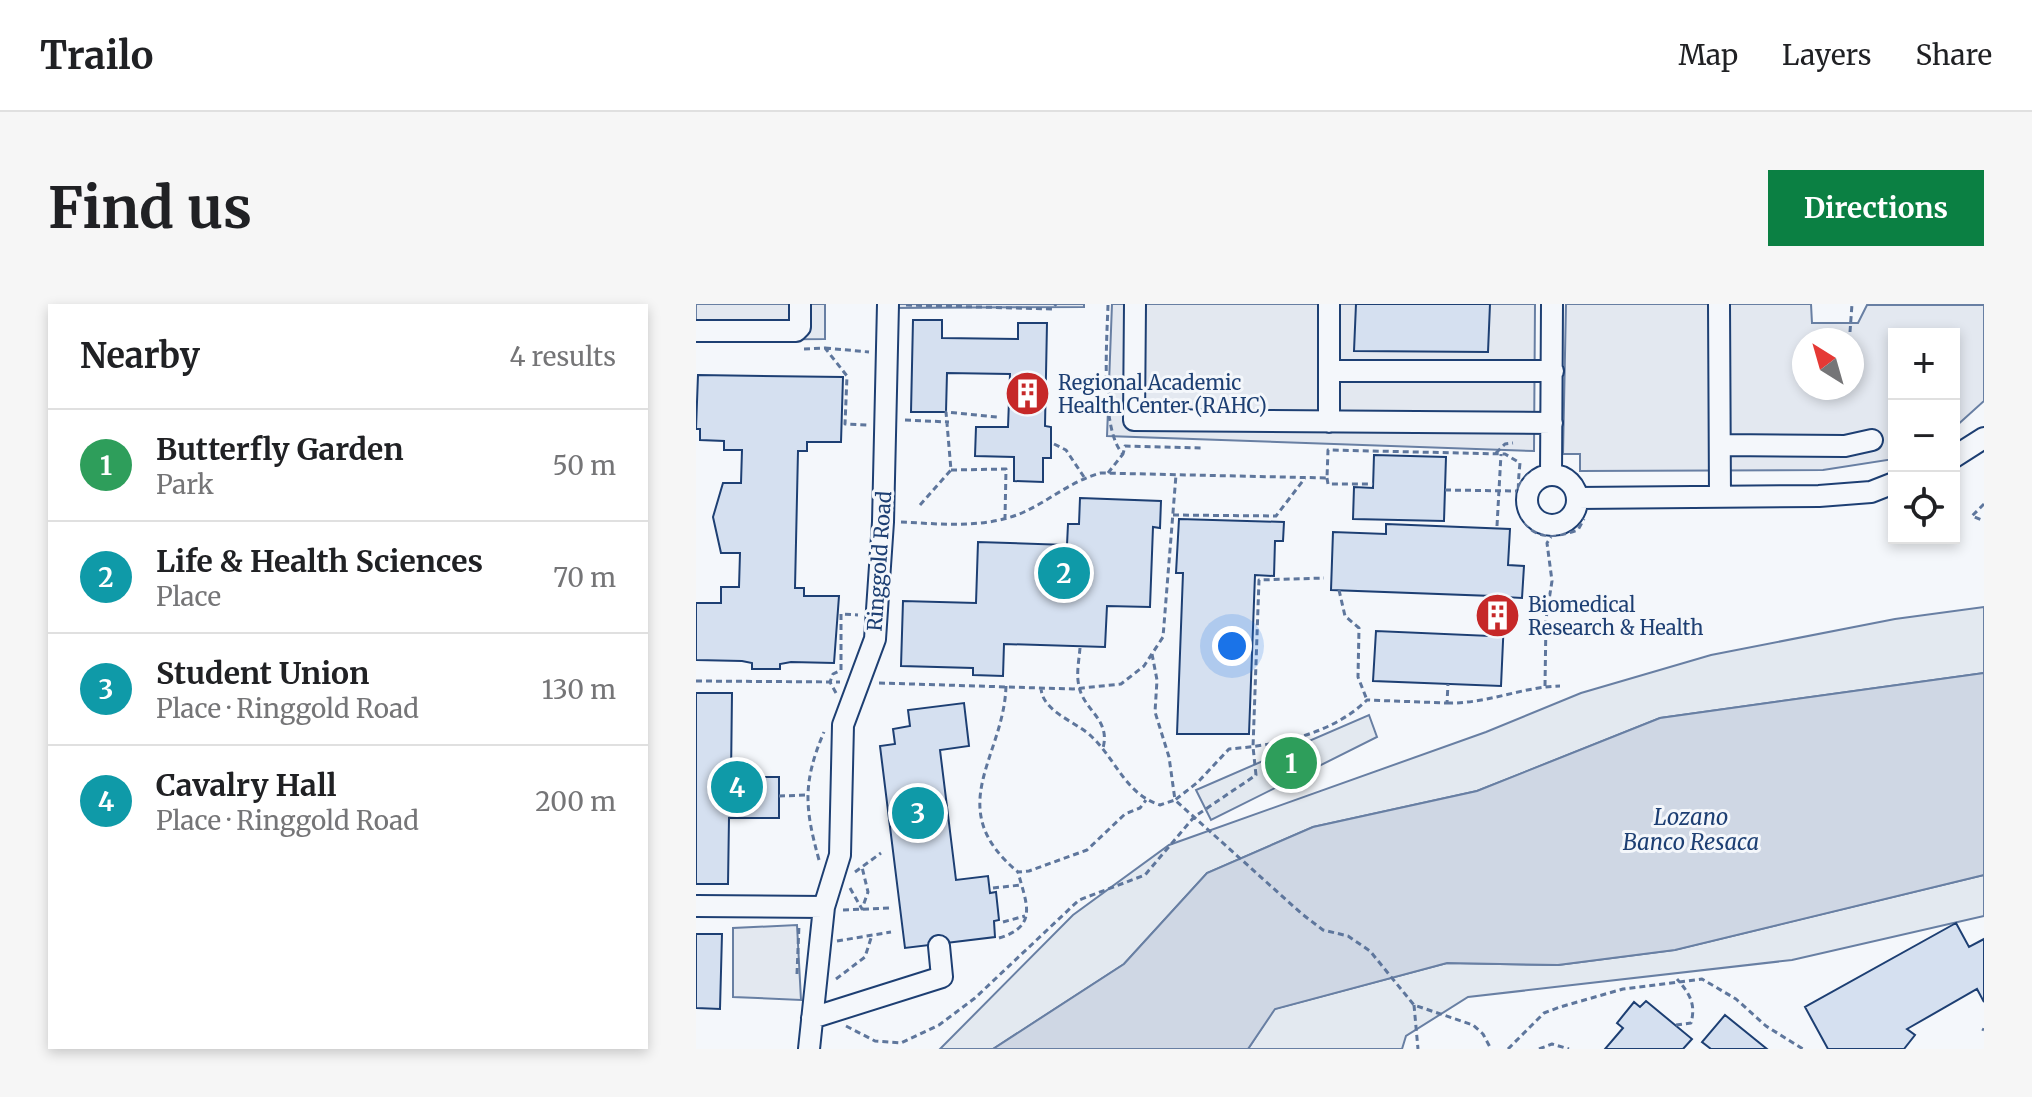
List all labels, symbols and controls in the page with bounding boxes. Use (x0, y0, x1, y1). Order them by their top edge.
text: Trailo (40, 32, 153, 79)
text: Map (1678, 37, 1738, 73)
text: Layers (1782, 37, 1871, 73)
text: Share (1915, 37, 1992, 73)
button: Directions (1768, 170, 1984, 246)
text: Find us (48, 173, 252, 243)
north arrow (1792, 328, 1864, 400)
map controls (1888, 328, 1960, 544)
button: + (1888, 328, 1960, 400)
text: Nearby (80, 335, 200, 377)
text: 4 results (509, 340, 616, 373)
building icon: Regional Academic Health Center (RAHC) (1003, 369, 1051, 417)
place label: Regional Academic Health Center (RAHC) (1058, 370, 1267, 418)
button: − (1888, 400, 1960, 472)
text: Butterfly Garden (156, 430, 404, 468)
text: 1 (100, 449, 112, 482)
text: 50 m (552, 449, 616, 482)
text: Park (156, 468, 214, 501)
button: locate (1888, 472, 1960, 544)
street label: Ringgold Road (862, 490, 896, 632)
text: Life & Health Sciences (156, 542, 483, 580)
pin: 2 (1038, 543, 1090, 603)
text: 2 (98, 561, 114, 594)
text: 70 m (553, 561, 616, 594)
text: Place (156, 580, 221, 613)
building icon: Biomedical Research & Health (1473, 591, 1521, 639)
place label: Biomedical Research & Health (1528, 592, 1703, 640)
your location (1212, 626, 1252, 666)
text: Student Union (156, 654, 369, 692)
text: 3 (99, 673, 113, 706)
text: 130 m (542, 673, 616, 706)
text: Place · Ringgold Road (156, 692, 419, 725)
pin: 1 (1265, 733, 1317, 793)
pin: 4 (711, 757, 763, 817)
text: Cavalry Hall (156, 766, 336, 804)
pin: 3 (892, 783, 944, 843)
text: 4 (98, 785, 114, 818)
text: 200 m (535, 785, 616, 818)
water label: Lozano Banco Resaca (1623, 803, 1759, 856)
text: Place · Ringgold Road (156, 804, 419, 837)

